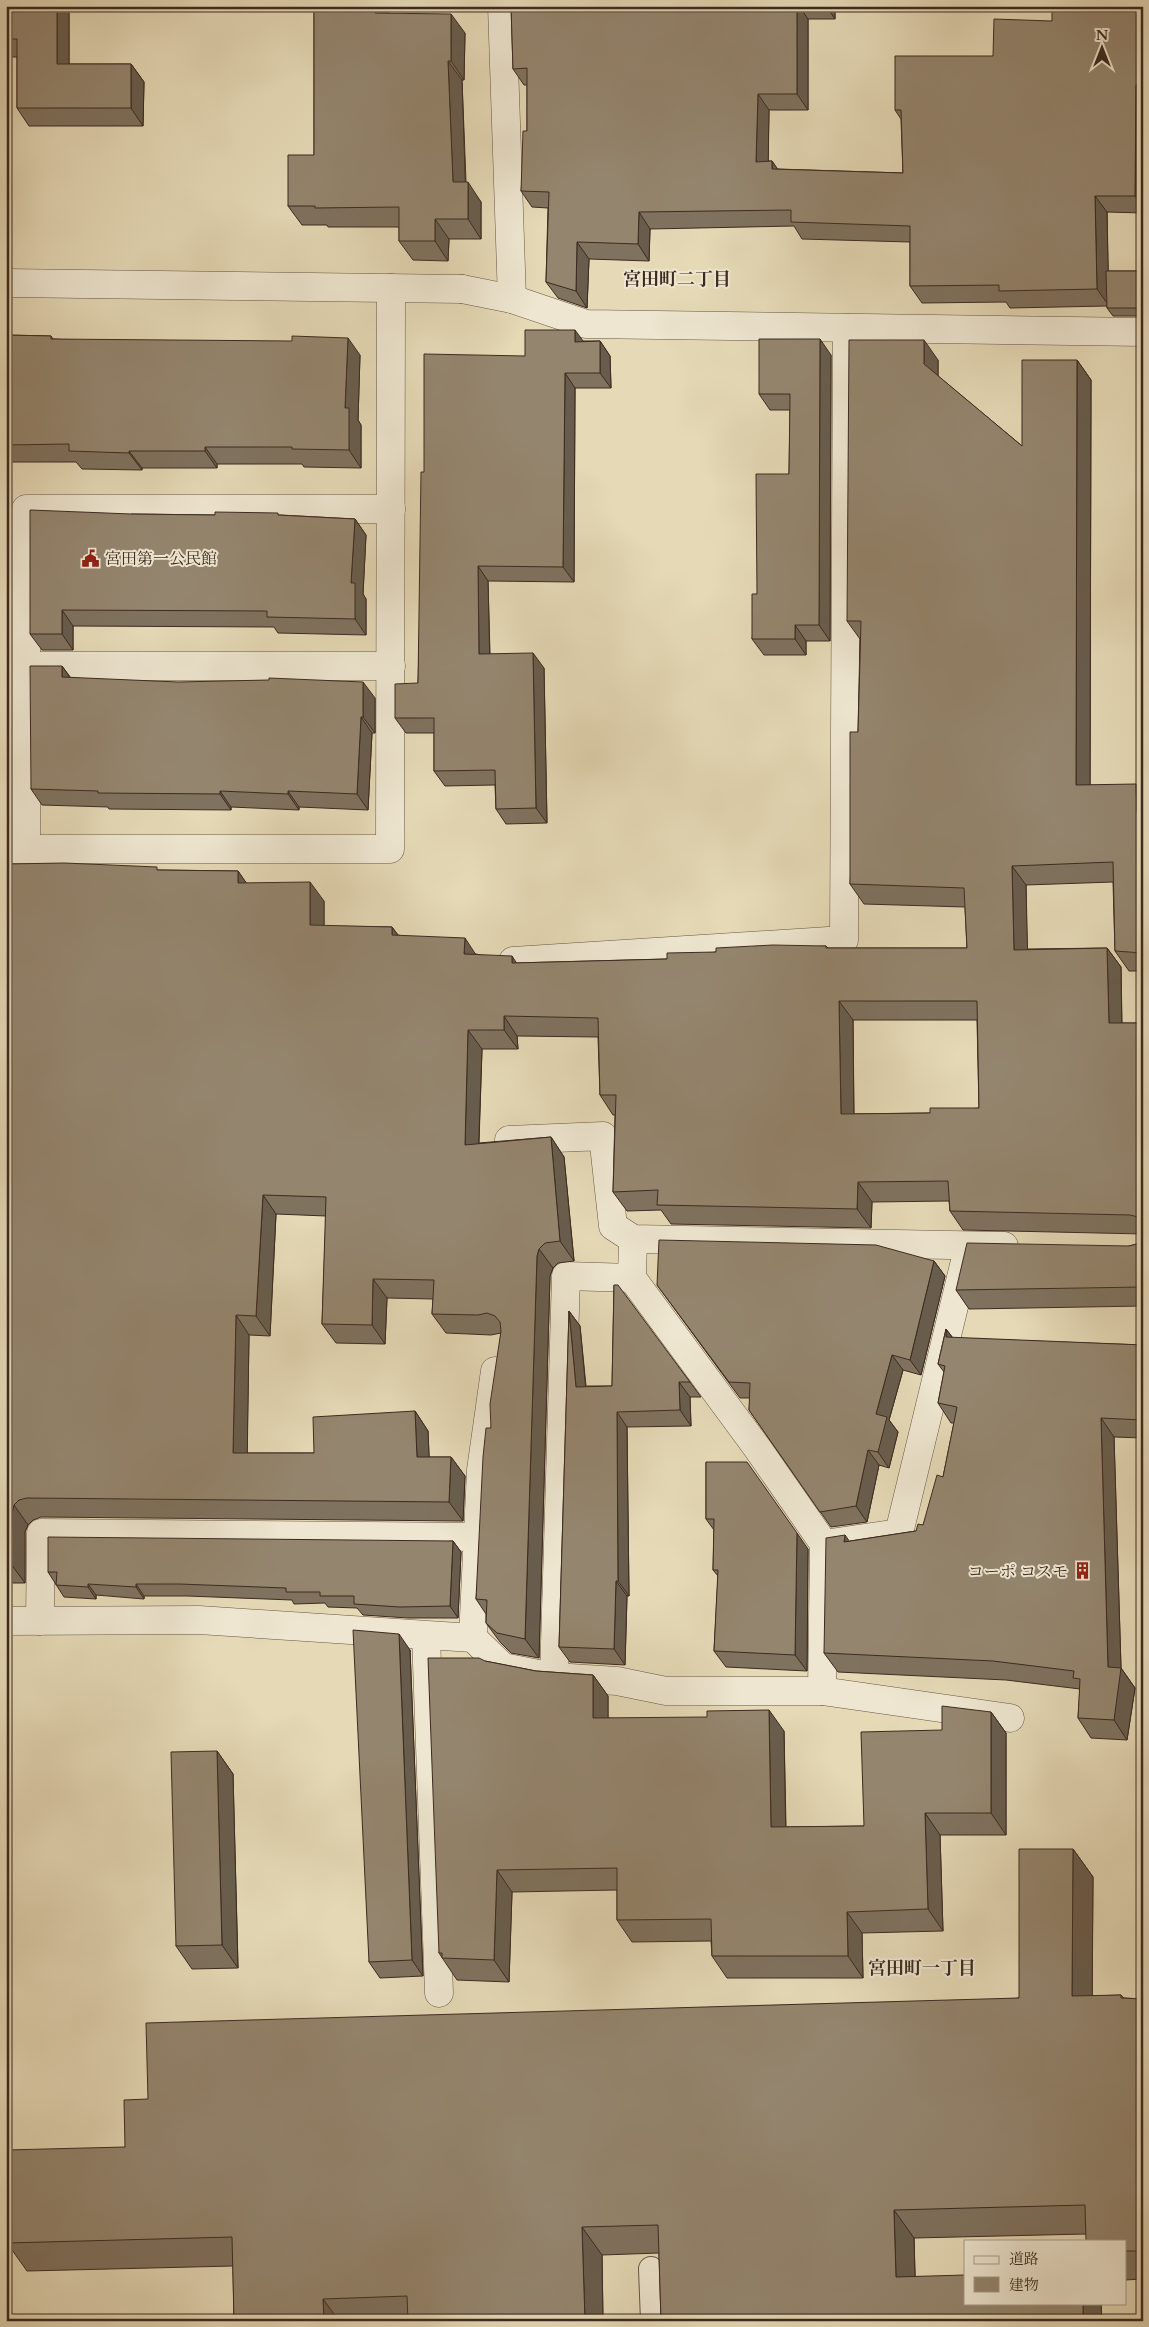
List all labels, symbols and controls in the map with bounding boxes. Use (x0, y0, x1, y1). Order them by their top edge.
north arrow (1076, 22, 1126, 72)
text: N (1096, 26, 1108, 45)
district label: 宮田町二丁目 (623, 267, 731, 292)
public building icon: 宮田第一公民館 (81, 548, 101, 568)
place label: 宮田第一公民館 (105, 548, 217, 570)
place label: コーポ コスモ (968, 1561, 1068, 1583)
building icon: コーポ コスモ (1072, 1561, 1092, 1581)
district label: 宮田町一丁目 (868, 1956, 976, 1981)
legend (964, 2240, 1126, 2304)
text: 道路 (1009, 2249, 1039, 2269)
text: 建物 (1009, 2275, 1039, 2295)

